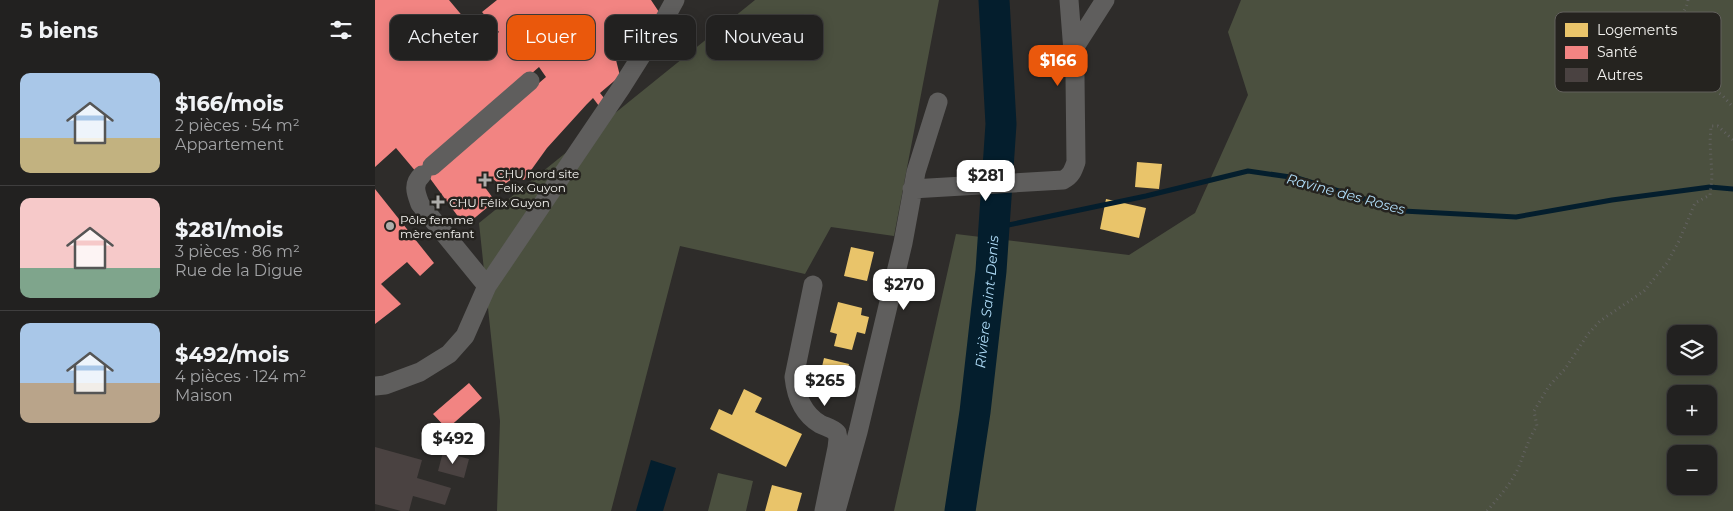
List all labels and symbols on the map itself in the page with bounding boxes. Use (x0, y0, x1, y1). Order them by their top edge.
legend (1555, 12, 1721, 92)
text: Logements (1597, 21, 1677, 39)
text: Santé (1597, 43, 1637, 61)
pin: $166 (1028, 44, 1088, 87)
text: Autres (1597, 66, 1643, 84)
pin: $281 (956, 160, 1016, 202)
place label: CHU nord site Felix Guyon (496, 166, 579, 195)
water label: Ravine des Roses (1285, 170, 1407, 219)
marker: CHU nord site Felix Guyon (478, 173, 492, 187)
marker: CHU Félix Guyon (431, 195, 445, 209)
place label: CHU Félix Guyon (449, 195, 550, 210)
place label: Pôle femme mère enfant (400, 212, 475, 241)
marker: Pôle femme mère enfant (384, 220, 396, 232)
water label: Rivière Saint-Denis (971, 234, 1002, 369)
pin: $270 (874, 268, 934, 311)
pin: $265 (795, 364, 855, 407)
pin: $492 (423, 422, 483, 465)

